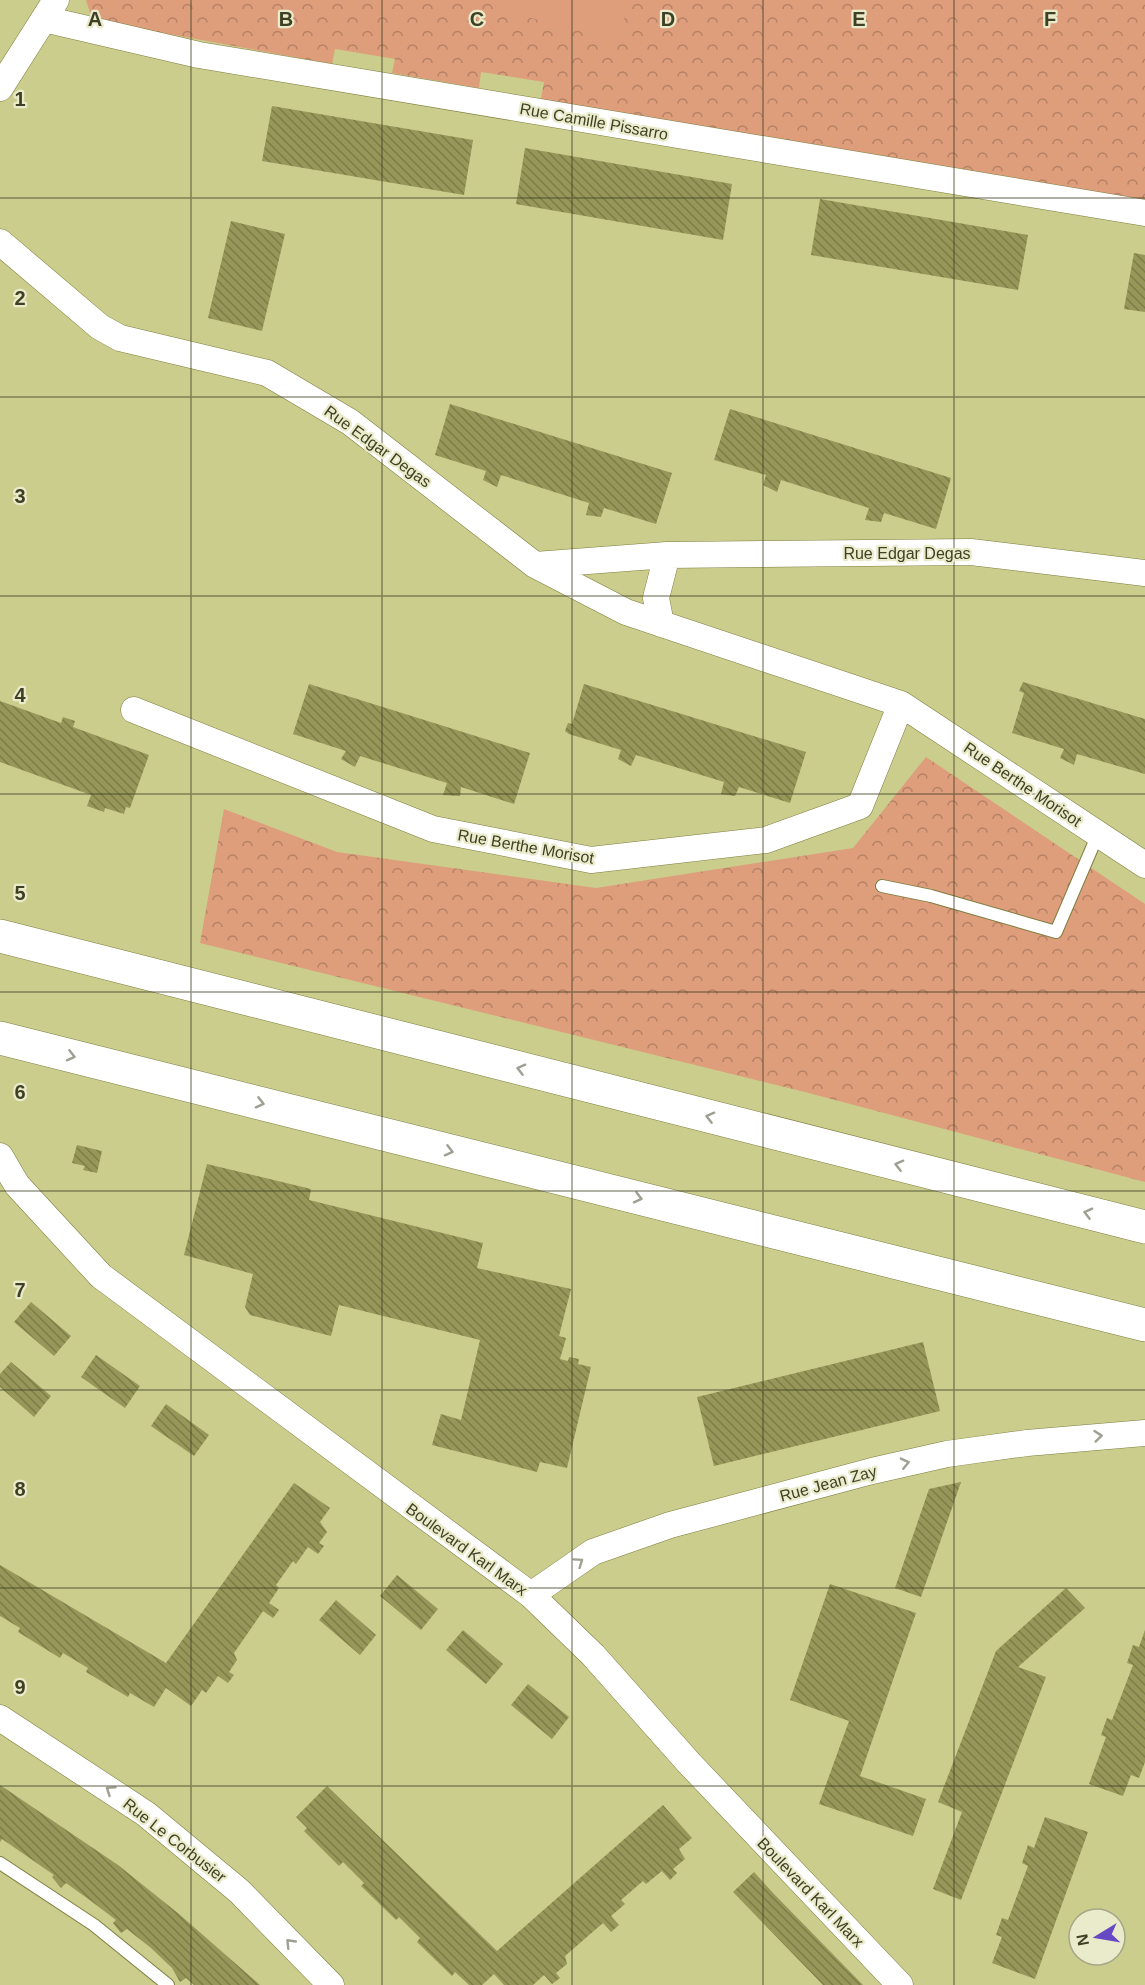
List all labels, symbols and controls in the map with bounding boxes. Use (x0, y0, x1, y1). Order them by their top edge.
text: A (88, 8, 102, 30)
text: B (279, 8, 293, 30)
text: C (470, 8, 484, 30)
text: D (661, 8, 675, 30)
text: E (852, 8, 866, 30)
text: F (1044, 8, 1056, 30)
text: 1 (14, 88, 26, 110)
street label: Rue Camille Pissarro (518, 100, 669, 143)
text: 2 (14, 287, 26, 309)
street label: Rue Edgar Degas (321, 402, 434, 491)
text: 3 (14, 485, 26, 507)
street label: Rue Edgar Degas (843, 545, 971, 562)
text: 4 (14, 684, 26, 706)
street label: Rue Berthe Morisot (961, 739, 1085, 830)
street label: Rue Berthe Morisot (457, 826, 596, 867)
text: 5 (14, 882, 26, 904)
one-way arrow (65, 1049, 75, 1062)
one-way arrow (516, 1063, 526, 1076)
text: 6 (14, 1081, 26, 1103)
one-way arrow (255, 1096, 265, 1109)
one-way arrow (705, 1111, 715, 1124)
one-way arrow (444, 1143, 454, 1156)
one-way arrow (894, 1159, 904, 1172)
one-way arrow (633, 1191, 643, 1204)
one-way arrow (1083, 1207, 1093, 1220)
text: 7 (14, 1279, 26, 1301)
one-way arrow (1093, 1430, 1102, 1443)
one-way arrow (900, 1458, 910, 1471)
street label: Rue Jean Zay (778, 1462, 878, 1505)
text: 8 (14, 1478, 26, 1500)
street label: Boulevard Karl Marx (403, 1500, 530, 1599)
one-way arrow (572, 1558, 583, 1569)
text: 9 (14, 1676, 26, 1698)
one-way arrow (106, 1786, 117, 1797)
street label: Rue Le Corbusier (120, 1795, 230, 1886)
street label: Boulevard Karl Marx (754, 1834, 867, 1950)
north arrow (1067, 1907, 1127, 1967)
text: N (1073, 1932, 1092, 1947)
one-way arrow (287, 1940, 298, 1951)

